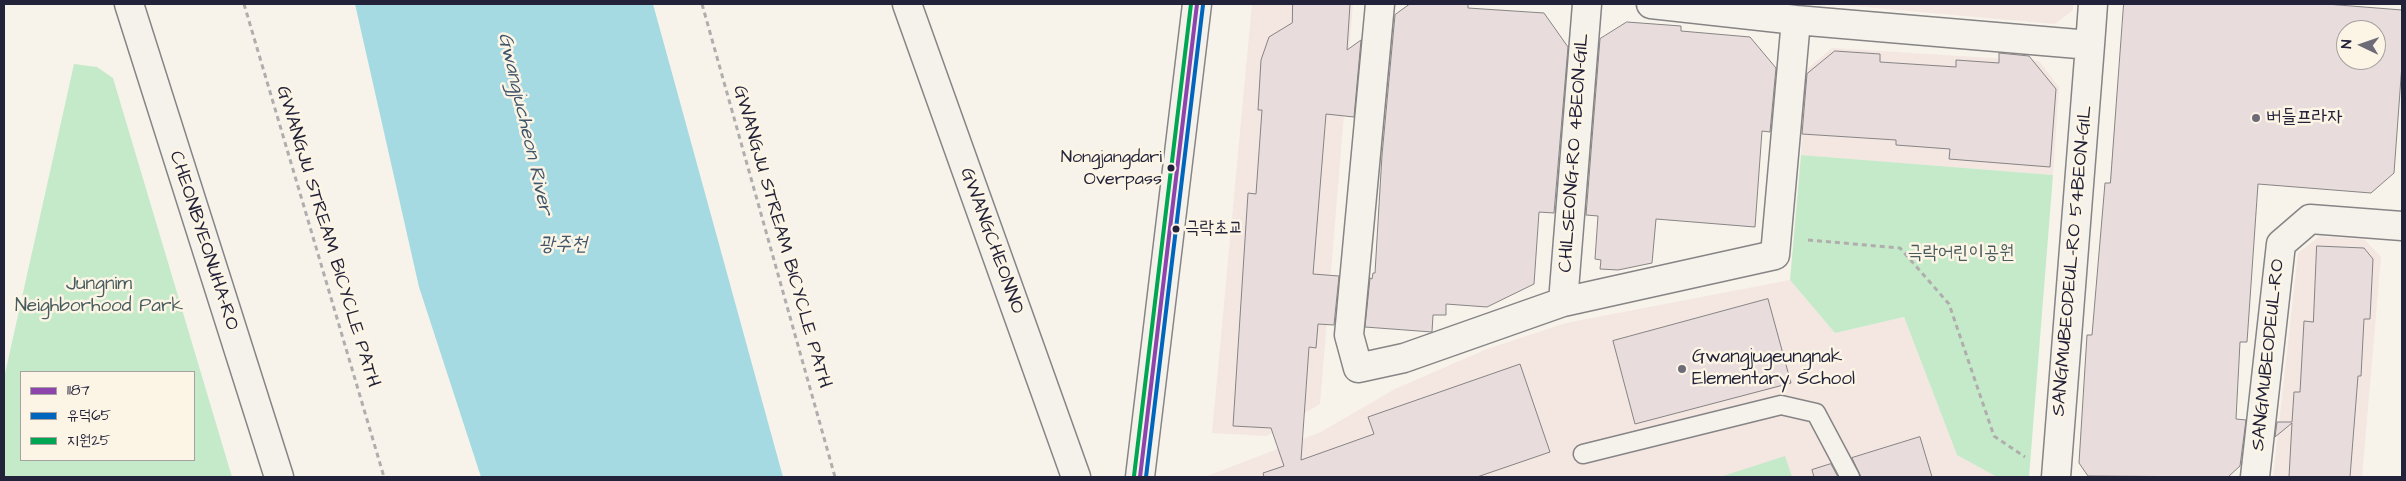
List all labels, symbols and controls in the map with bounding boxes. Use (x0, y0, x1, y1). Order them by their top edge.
north arrow (2336, 20, 2386, 70)
water label: Gwangjucheon River (491, 31, 557, 217)
street label: CHILSEONG-RO 4BEON-GIL (1555, 33, 1595, 273)
text: N (2337, 39, 2357, 49)
street label: GWANGJU STREAM BICYCLE PATH (727, 83, 835, 391)
street label: GWANGJU STREAM BICYCLE PATH (270, 84, 384, 390)
street label: SANGMUBEODEUL-RO 54BEON-GIL (2048, 105, 2098, 417)
place label: 버들프라자 (2266, 107, 2342, 129)
marker: 버들프라자 (2250, 112, 2262, 124)
place label: Nongjangdari Overpass (1061, 147, 1162, 190)
street label: CHEONBYEONUHA-RO (163, 149, 243, 333)
marker: Nongjangdari Overpass (1166, 163, 1176, 173)
street label: GWANGCHEONNO (954, 165, 1028, 317)
place label: 극락초교 (1185, 218, 1243, 240)
marker: 극락초교 (1171, 224, 1181, 234)
water label: 광주천 (539, 234, 587, 258)
park label: 극락어린이공원 (1907, 243, 2015, 265)
street label: SANGMUBEODEUL-RO (2248, 258, 2290, 452)
park label: Jungnim Neighborhood Park (15, 274, 183, 318)
place label: Gwangjugeungnak Elementary School (1692, 347, 1855, 391)
marker: Gwangjugeungnak Elementary School (1676, 363, 1688, 375)
legend (20, 371, 195, 461)
text: 1187 (67, 380, 90, 401)
text: 유덕65 (67, 405, 111, 426)
text: 지원25 (67, 430, 110, 451)

